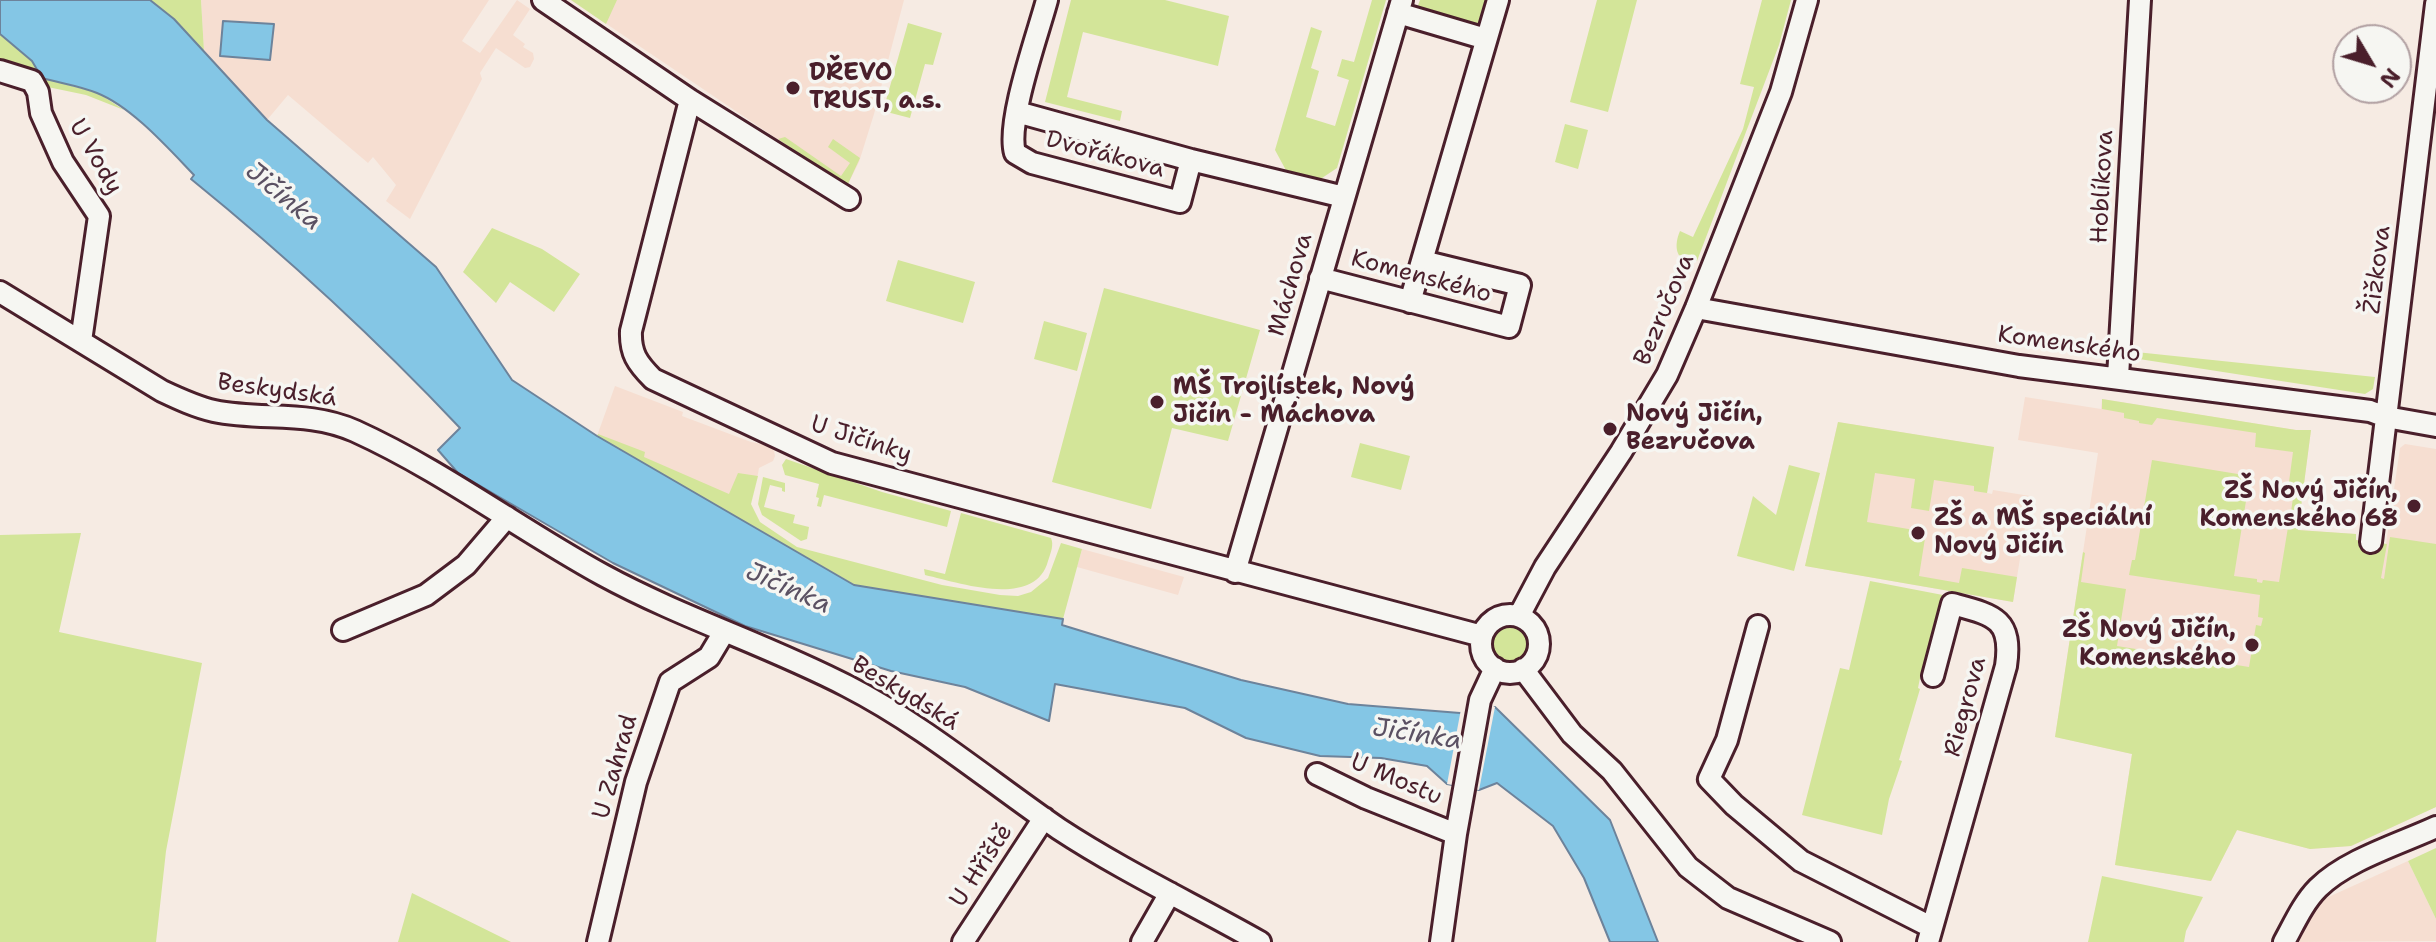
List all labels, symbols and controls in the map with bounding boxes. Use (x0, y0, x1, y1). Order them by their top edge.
north arrow (2332, 24, 2412, 104)
place label: DŘEVO TRUST, a.s. (809, 60, 942, 116)
text: N (2373, 62, 2407, 94)
marker: DŘEVO TRUST, a.s. (784, 79, 802, 97)
street label: U Vody (62, 114, 128, 200)
street label: Dvořákova (1042, 125, 1168, 185)
street label: Hoblíkova (2086, 130, 2120, 244)
water label: Jičínka (239, 156, 327, 238)
street label: Žižkova (2358, 224, 2398, 316)
street label: Máchova (1263, 230, 1319, 340)
street label: Komenského (1348, 244, 1494, 310)
street label: Bezručova (1629, 250, 1701, 370)
street label: Komenského (1996, 321, 2142, 369)
street label: Beskydská (215, 368, 339, 414)
place label: MŠ Trojlístek, Nový Jičín - Máchova (1173, 374, 1415, 430)
marker: MŠ Trojlístek, Nový Jičín - Máchova (1148, 393, 1166, 411)
place label: Nový Jičín, Bezručova (1626, 401, 1763, 457)
street label: U Jičínky (807, 410, 915, 470)
marker: Nový Jičín, Bezručova (1601, 420, 1619, 438)
place label: ZŠ Nový Jičín, Komenského 68 (2199, 478, 2398, 534)
marker: ZŠ Nový Jičín, Komenského 68 (2405, 497, 2423, 515)
place label: ZŠ a MŠ speciální Nový Jičín (1934, 505, 2152, 561)
marker: ZŠ a MŠ speciální Nový Jičín (1909, 524, 1927, 542)
water label: Jičínka (741, 556, 835, 622)
place label: ZŠ Nový Jičín, Komenského (2062, 617, 2236, 673)
marker: ZŠ Nový Jičín, Komenského (2243, 636, 2261, 654)
street label: Beskydská (846, 651, 964, 737)
street label: Riegrova (1939, 654, 1993, 760)
street label: U Zahrad (587, 711, 645, 823)
water label: Jičínka (1370, 713, 1464, 757)
street label: U Mostu (1346, 748, 1446, 812)
street label: U Hřiště (945, 819, 1019, 913)

